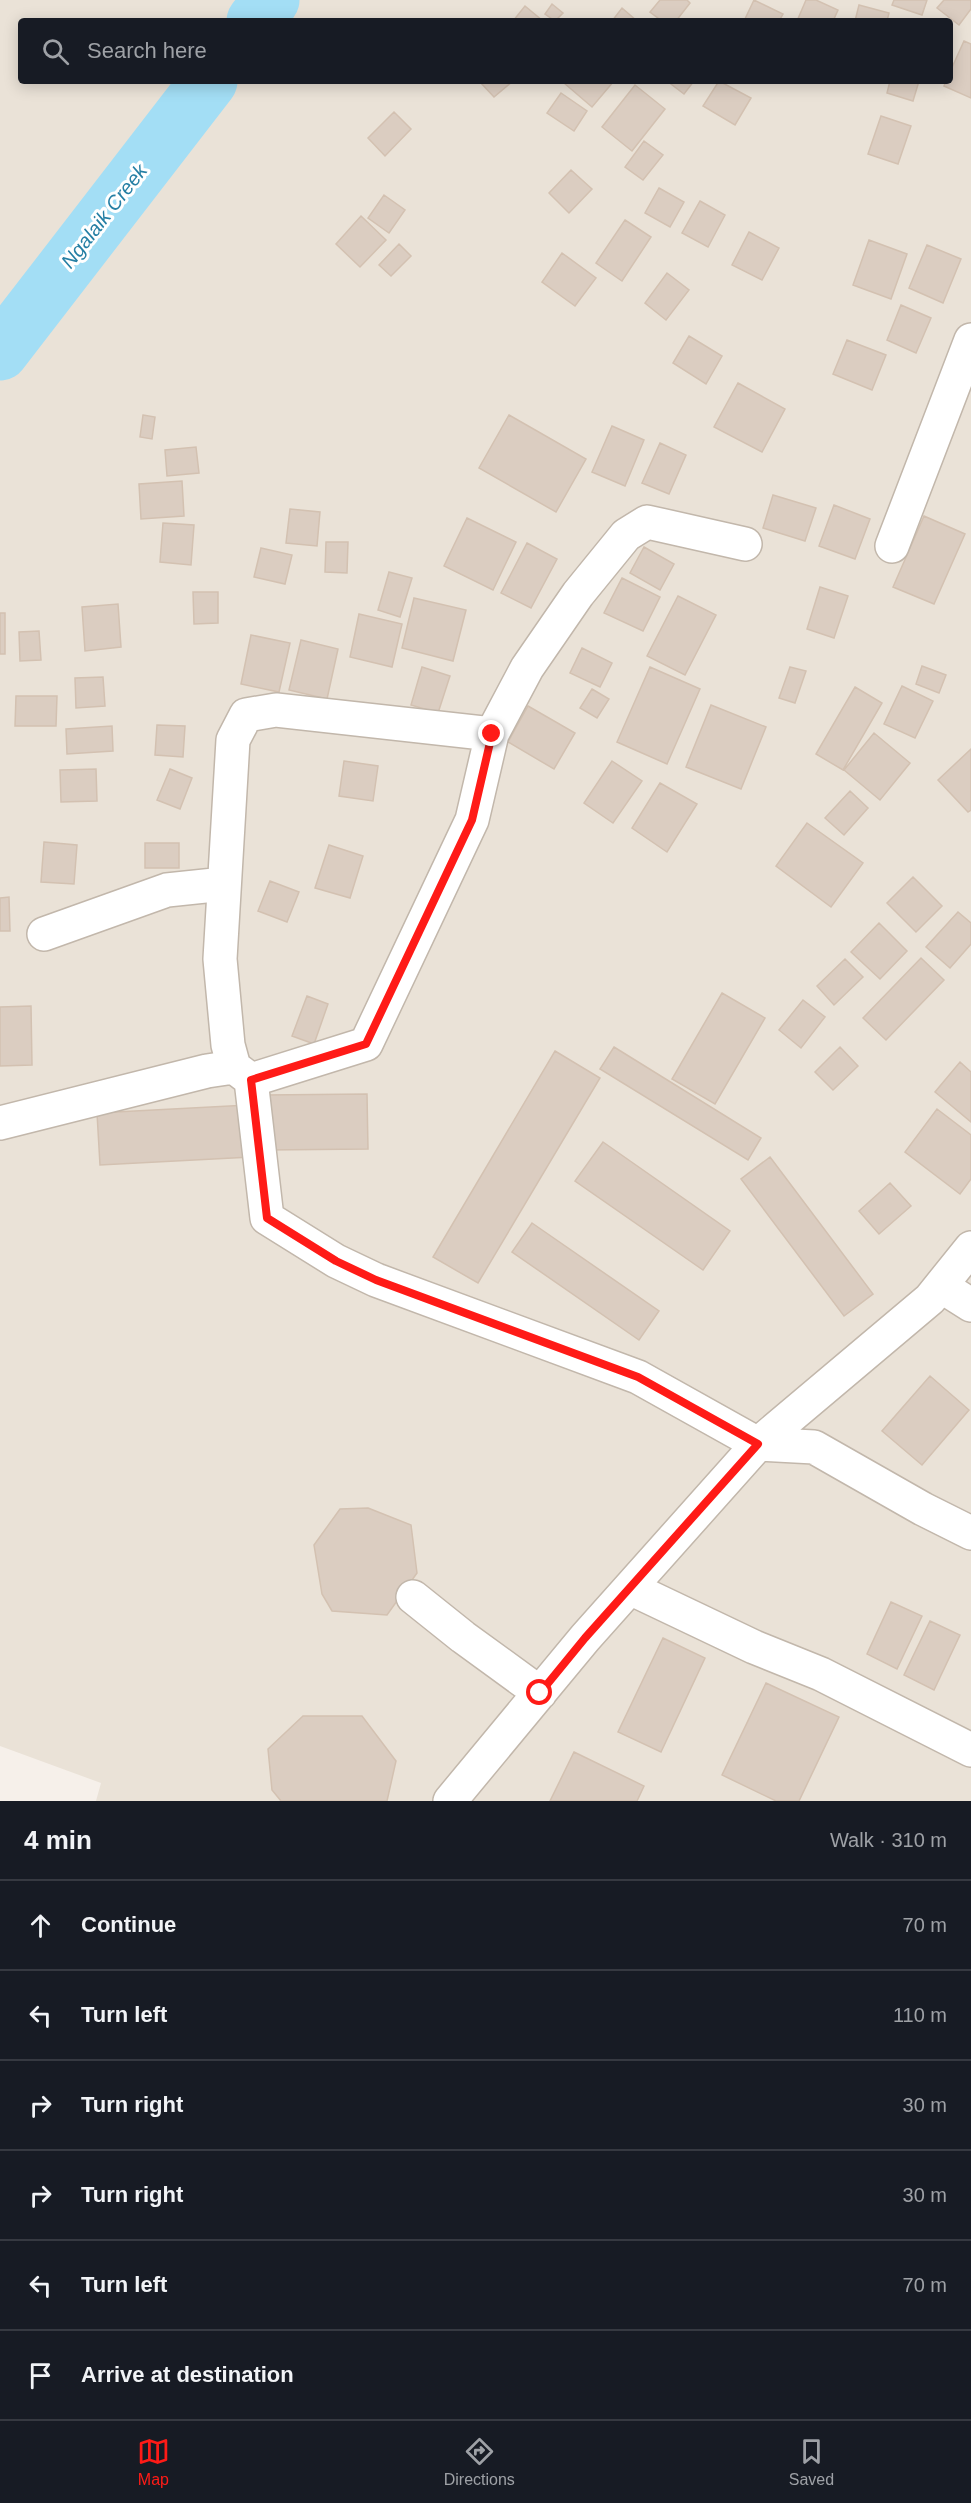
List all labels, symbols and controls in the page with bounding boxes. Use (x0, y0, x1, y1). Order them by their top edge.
search box (18, 18, 953, 84)
icon: search (39, 35, 72, 68)
text: Search here (87, 38, 207, 63)
water label: Ngalaik Creek (57, 159, 152, 272)
route end (478, 720, 504, 746)
route start (526, 1679, 552, 1705)
text: 4 min (24, 1825, 92, 1855)
text: Walk · 310 m (830, 1829, 947, 1851)
icon: ahead (24, 1909, 57, 1942)
text: Continue (81, 1912, 176, 1937)
text: 70 m (903, 1914, 947, 1936)
icon: left (24, 1999, 57, 2032)
text: Turn left (81, 2002, 167, 2027)
text: 110 m (893, 2004, 947, 2026)
icon: right (24, 2089, 57, 2122)
text: Turn right (81, 2092, 183, 2117)
text: 30 m (903, 2094, 947, 2116)
icon: right (24, 2179, 57, 2212)
text: Turn right (81, 2182, 183, 2207)
text: 30 m (903, 2184, 947, 2206)
icon: left (24, 2269, 57, 2302)
text: Turn left (81, 2272, 167, 2297)
text: 70 m (903, 2274, 947, 2296)
icon: arrive (24, 2359, 57, 2392)
text: Arrive at destination (81, 2362, 294, 2387)
tab: Map (137, 2435, 170, 2489)
tab: Directions (444, 2435, 515, 2489)
tab: Saved (789, 2435, 834, 2489)

